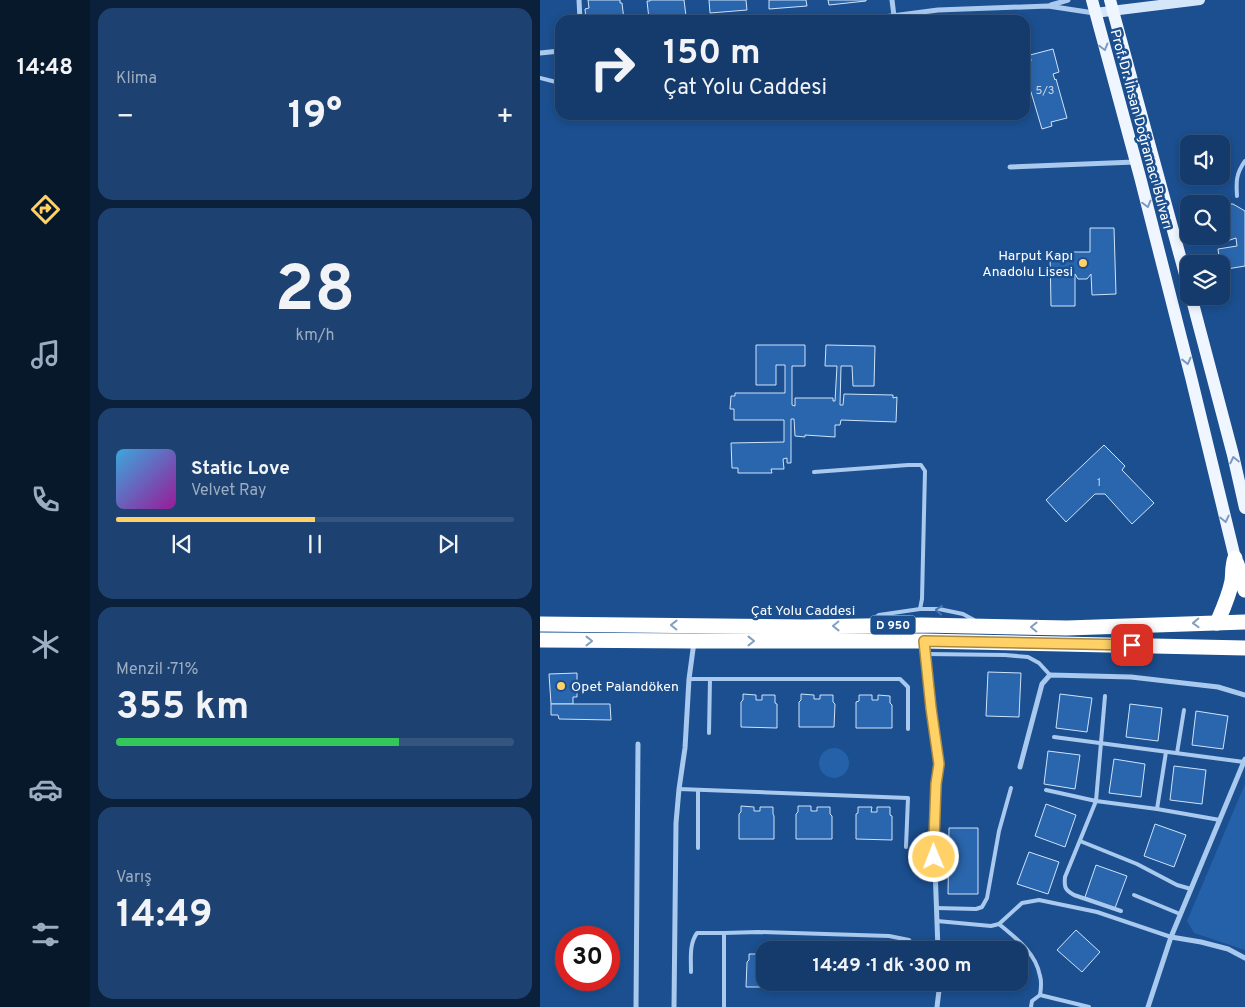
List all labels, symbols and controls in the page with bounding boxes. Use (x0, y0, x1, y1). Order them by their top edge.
street label: Prof. Dr. İhsan Doğramacı Bulvarı (1106, 27, 1176, 231)
text: 150 m (663, 32, 761, 76)
icon: right (580, 35, 645, 100)
one-way arrow (1099, 43, 1109, 51)
text: 14:48 (17, 55, 73, 82)
text: Klima (116, 69, 157, 89)
text: Çat Yolu Caddesi (663, 75, 827, 102)
house number: 5/3 (1036, 84, 1054, 98)
text: 19° (288, 93, 342, 142)
text: − (116, 100, 134, 136)
text: + (496, 100, 514, 136)
map controls (1180, 135, 1230, 305)
button: sound (1180, 135, 1230, 185)
icon: directions (28, 192, 63, 227)
button: search (1180, 195, 1230, 245)
one-way arrow (1141, 200, 1152, 208)
place label: Harput Kapı Anadolu Lisesi (982, 248, 1073, 281)
text: 28 (275, 252, 355, 334)
button: layers (1180, 255, 1230, 305)
marker: Harput Kapı Anadolu Lisesi (1077, 257, 1089, 269)
text: km/h (296, 326, 334, 346)
icon: music (28, 337, 63, 372)
one-way arrow (1182, 357, 1192, 365)
one-way arrow (1229, 456, 1240, 465)
text: Static Love (191, 457, 290, 481)
house number: 1 (1097, 476, 1101, 490)
text: Velvet Ray (191, 481, 266, 501)
icon: phone (28, 482, 63, 517)
one-way arrow (1219, 515, 1230, 524)
icon: previous (168, 530, 196, 558)
icon: pause (301, 530, 329, 558)
icon: next (434, 530, 462, 558)
street label: Çat Yolu Caddesi (751, 603, 855, 620)
one-way arrow (935, 605, 943, 616)
road number: D 950 (870, 616, 916, 634)
one-way arrow (1192, 618, 1200, 629)
one-way arrow (670, 620, 678, 631)
one-way arrow (832, 621, 840, 632)
one-way arrow (1030, 622, 1038, 632)
pin (1111, 624, 1153, 666)
icon: climate (28, 627, 63, 662)
icon: arrive (1118, 631, 1146, 659)
one-way arrow (585, 636, 593, 646)
one-way arrow (748, 636, 755, 646)
text: Menzil · 71% (116, 660, 198, 680)
place label: Opet Palandöken (571, 679, 679, 696)
marker: Opet Palandöken (555, 680, 567, 692)
text: 355 km (116, 684, 249, 733)
icon: car (28, 772, 63, 807)
position arrow (907, 830, 959, 882)
text: Varış (116, 868, 152, 888)
text: 14:49 (116, 892, 213, 941)
icon: filters (28, 917, 63, 952)
speed limit sign: 30 (555, 926, 620, 991)
text: 14:49 · 1 dk · 300 m (813, 954, 971, 978)

